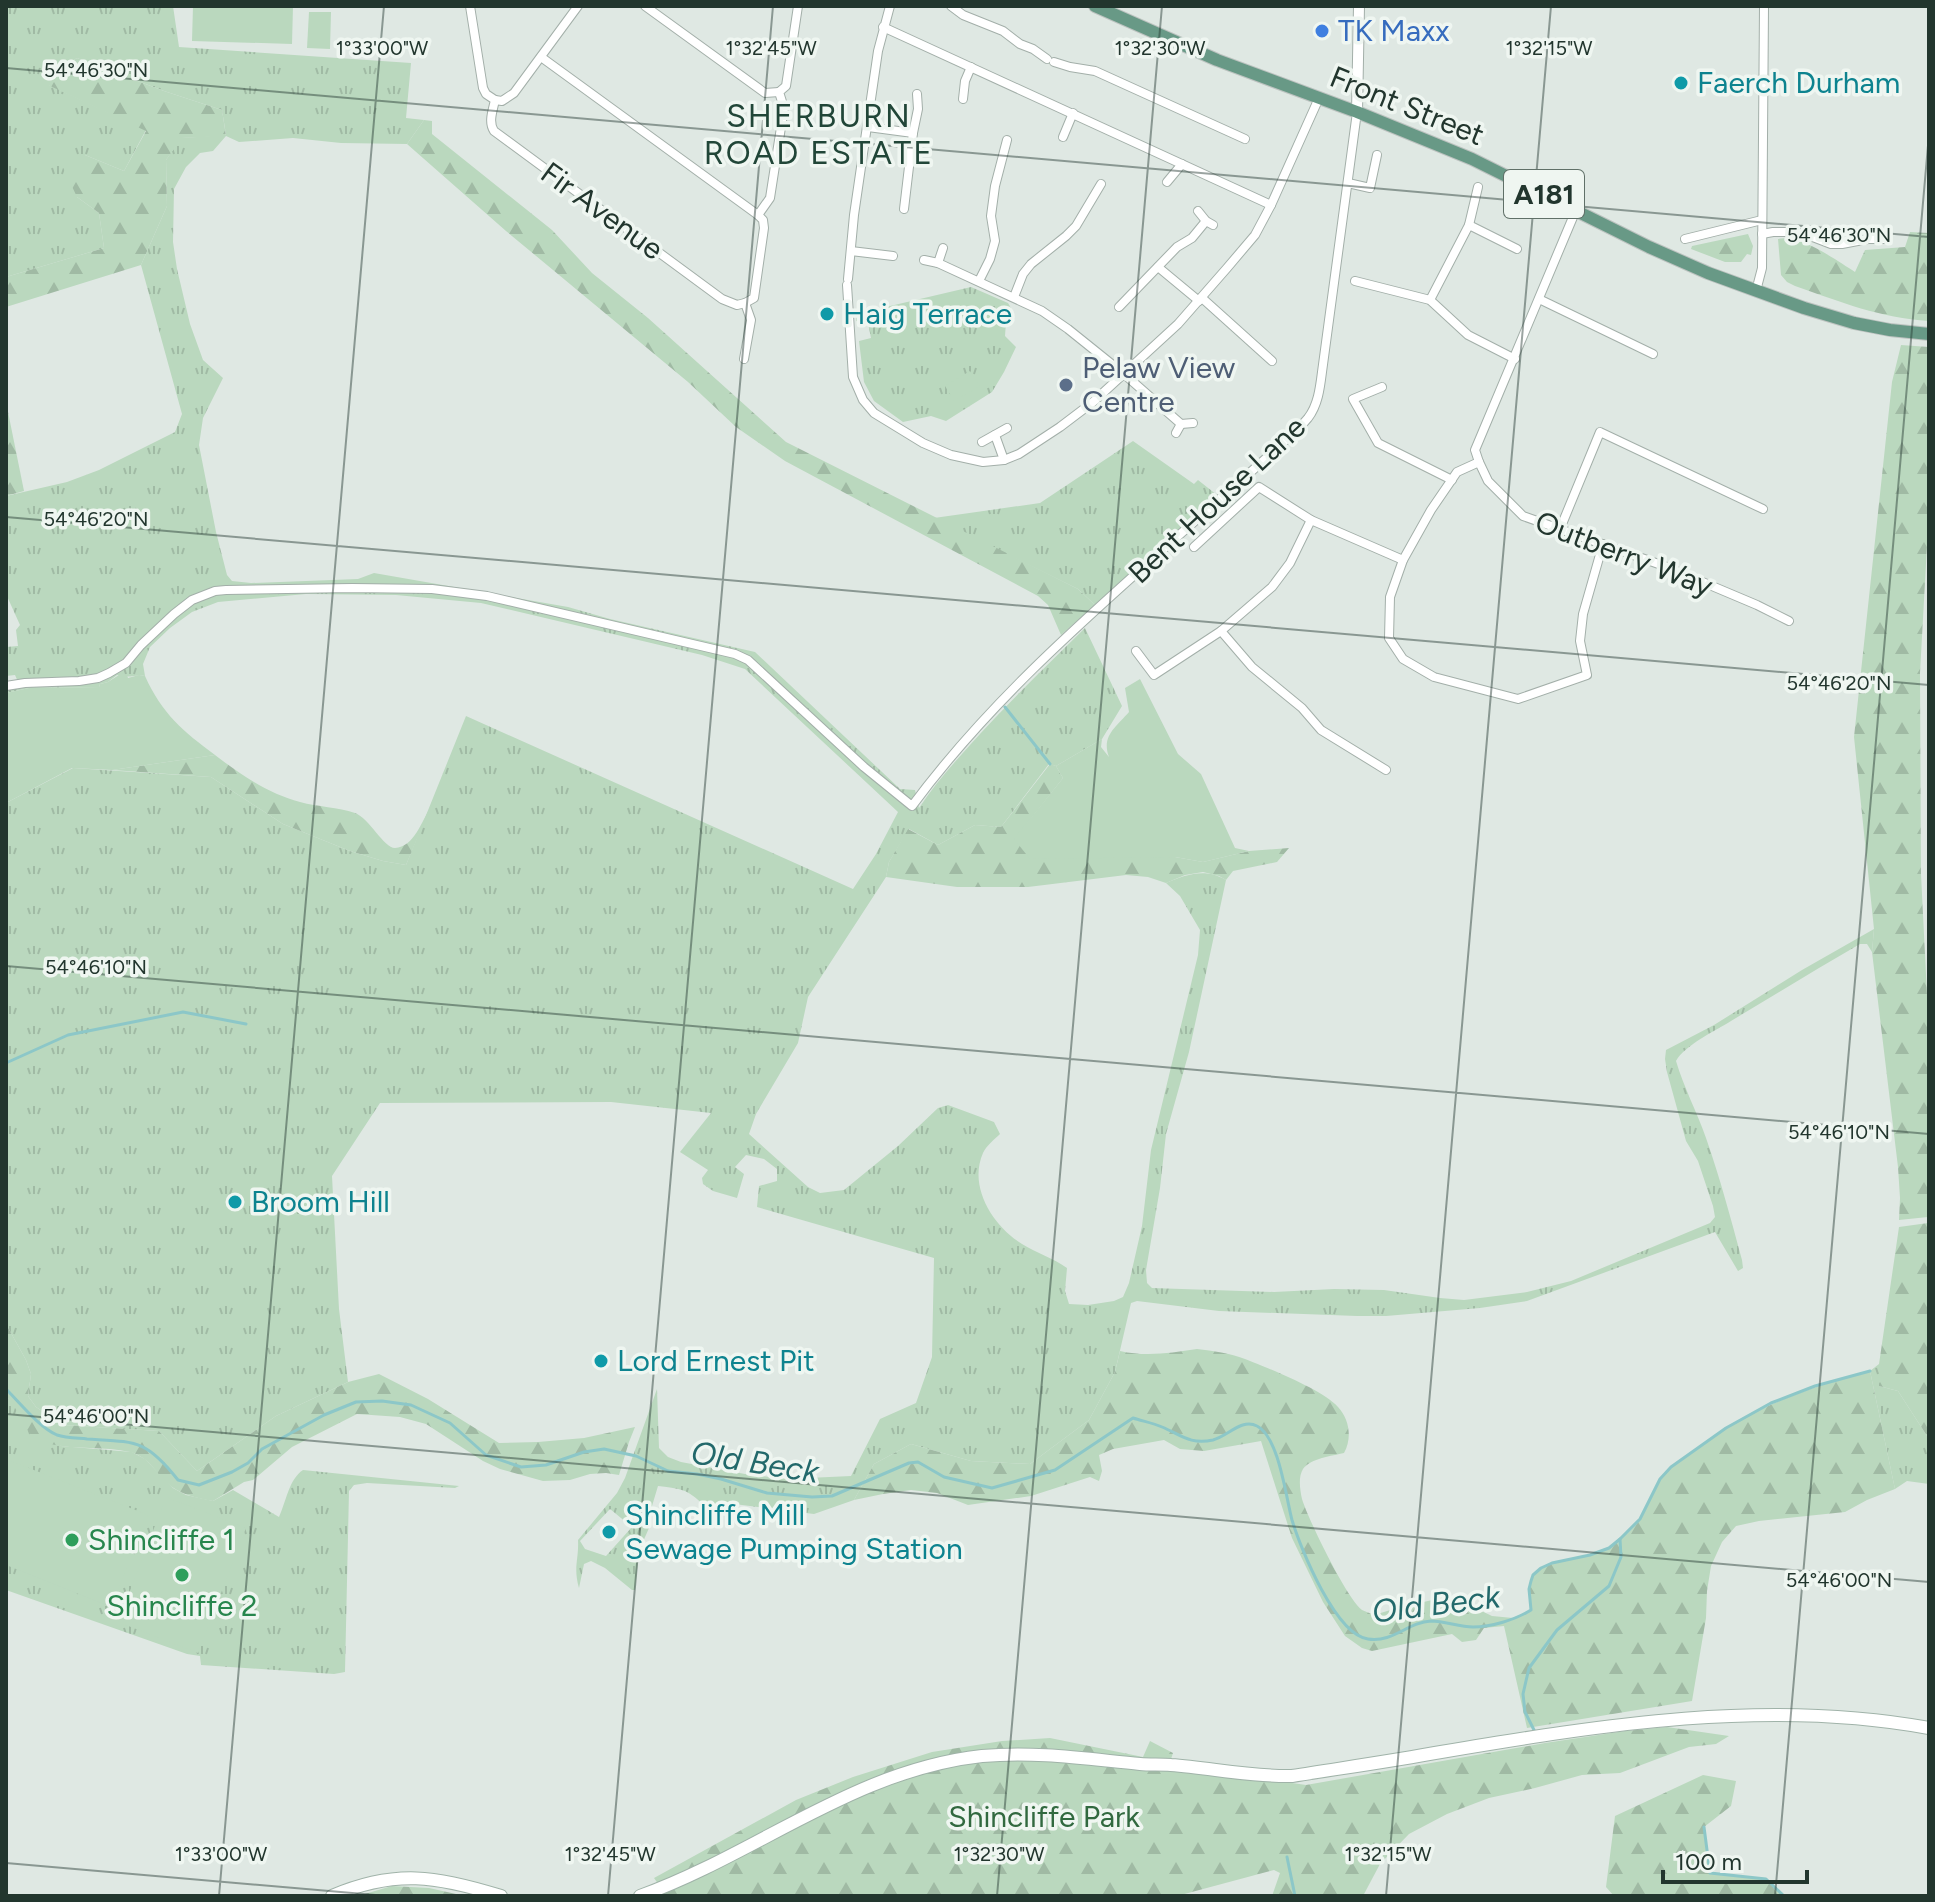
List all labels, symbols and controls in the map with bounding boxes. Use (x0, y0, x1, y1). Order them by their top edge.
place label: TK Maxx (1338, 12, 1449, 49)
marker: TK Maxx (1313, 22, 1331, 40)
text: 1°33'00"W (336, 36, 428, 60)
text: 1°32'45"W (725, 36, 817, 60)
text: 1°32'30"W (1115, 36, 1206, 60)
text: 1°32'15"W (1505, 36, 1593, 60)
text: 54°46'30"N (44, 58, 148, 82)
street label: Front Street (1325, 58, 1490, 153)
place label: Faerch Durham (1697, 64, 1900, 101)
marker: Faerch Durham (1672, 74, 1690, 92)
district label: SHERBURN ROAD ESTATE (704, 97, 934, 172)
street label: Fir Avenue (534, 154, 671, 267)
road number: A181 (1504, 170, 1584, 218)
text: 54°46'30"N (1787, 223, 1891, 247)
place label: Haig Terrace (843, 295, 1012, 332)
marker: Haig Terrace (818, 305, 836, 323)
place label: Pelaw View Centre (1082, 349, 1236, 420)
marker: Pelaw View Centre (1057, 376, 1075, 394)
street label: Bent House Lane (1120, 408, 1313, 591)
street label: Outberry Way (1530, 503, 1718, 604)
text: 54°46'20"N (44, 507, 148, 531)
text: 54°46'20"N (1787, 671, 1891, 695)
text: 54°46'10"N (45, 955, 147, 979)
text: 54°46'10"N (1788, 1120, 1890, 1144)
place label: Broom Hill (251, 1183, 390, 1220)
marker: Broom Hill (226, 1193, 244, 1211)
place label: Lord Ernest Pit (617, 1342, 815, 1379)
marker: Lord Ernest Pit (592, 1352, 610, 1370)
text: 54°46'00"N (43, 1404, 149, 1428)
water label: Old Beck (689, 1433, 823, 1491)
place label: Shincliffe Mill Sewage Pumping Station (625, 1496, 963, 1567)
place label: Shincliffe 1 (88, 1521, 235, 1558)
marker: Shincliffe Mill Sewage Pumping Station (600, 1523, 618, 1541)
marker: Shincliffe 1 (63, 1531, 81, 1549)
marker: Shincliffe 2 (173, 1566, 191, 1584)
text: 54°46'00"N (1786, 1568, 1892, 1592)
water label: Old Beck (1370, 1577, 1504, 1631)
place label: Shincliffe 2 (106, 1587, 258, 1624)
park label: Shincliffe Park (948, 1798, 1140, 1835)
scale bar (1663, 1834, 1807, 1884)
text: 1°33'00"W (175, 1842, 267, 1866)
text: 1°32'45"W (564, 1842, 656, 1866)
text: 1°32'30"W (954, 1842, 1045, 1866)
text: 1°32'15"W (1344, 1842, 1432, 1866)
text: 100 m (1675, 1847, 1742, 1876)

